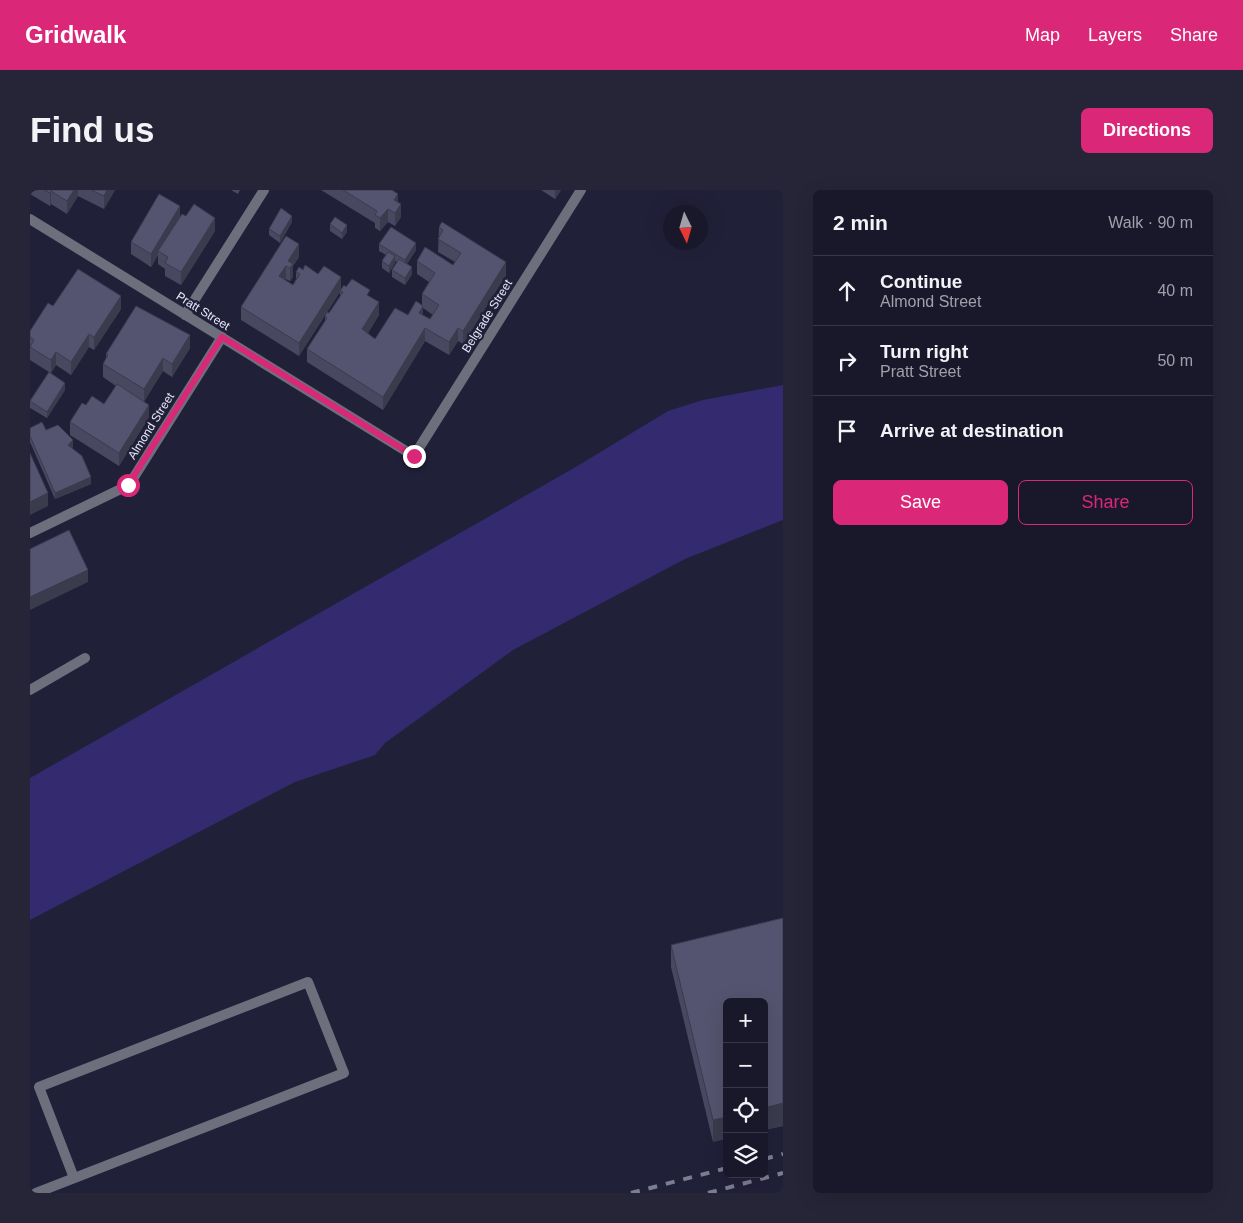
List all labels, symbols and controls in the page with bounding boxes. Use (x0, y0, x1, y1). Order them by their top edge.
text: Gridwalk (25, 21, 126, 48)
text: Map (1025, 25, 1060, 45)
text: Layers (1088, 25, 1142, 45)
text: Share (1170, 25, 1218, 45)
button: Directions (1081, 108, 1213, 153)
text: Find us (30, 110, 154, 149)
north arrow (663, 205, 708, 250)
text: 2 min (833, 211, 888, 234)
text: Walk · 90 m (1108, 214, 1193, 231)
text: Continue (880, 271, 962, 292)
street label: Belgrade Street (459, 276, 515, 355)
icon: ahead (833, 277, 861, 305)
text: 40 m (1157, 282, 1193, 299)
street label: Pratt Street (174, 289, 233, 333)
text: Almond Street (880, 293, 981, 310)
text: Turn right (880, 341, 968, 362)
icon: right (833, 347, 861, 375)
text: 50 m (1157, 352, 1193, 369)
text: Pratt Street (880, 363, 961, 380)
street label: Almond Street (125, 389, 177, 462)
icon: arrive (833, 417, 861, 445)
text: Arrive at destination (880, 420, 1064, 441)
route end (403, 445, 426, 468)
route start (117, 474, 140, 497)
button: Save (833, 480, 1008, 525)
button: Share (1018, 480, 1193, 525)
map controls (723, 998, 768, 1178)
button: + (723, 998, 768, 1043)
button: − (723, 1043, 768, 1088)
button: locate (723, 1088, 768, 1133)
button: layers (723, 1133, 768, 1178)

